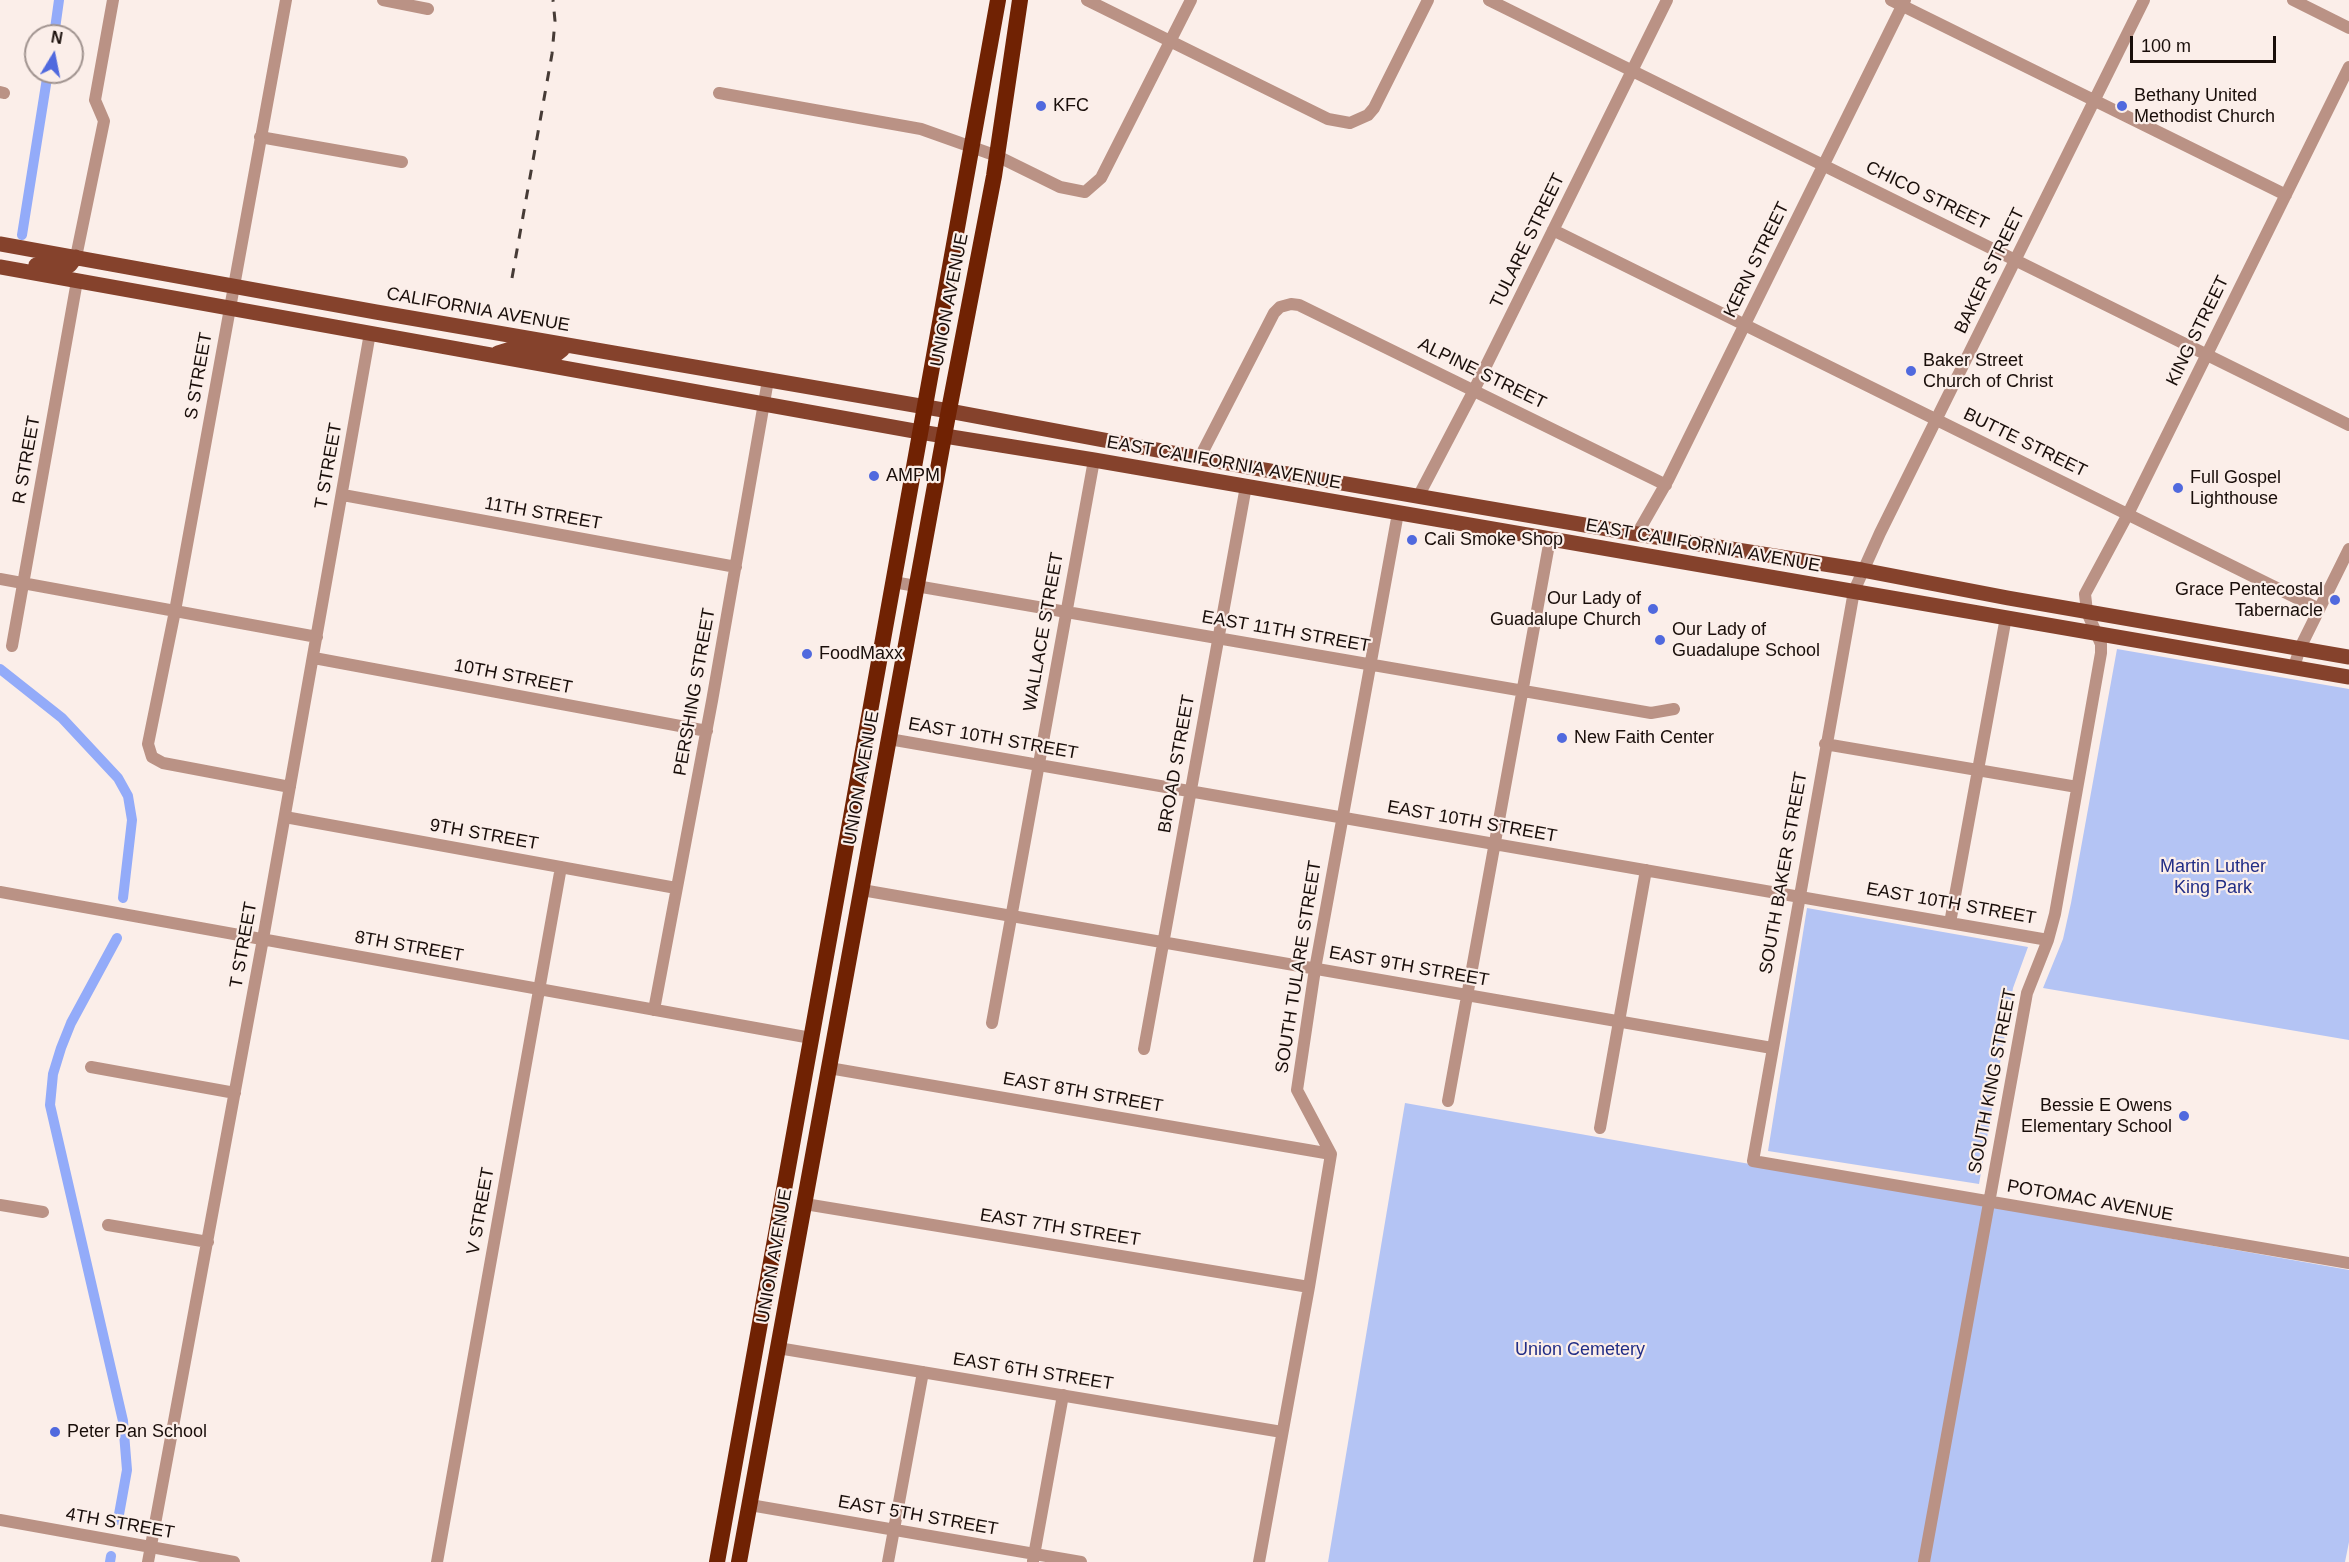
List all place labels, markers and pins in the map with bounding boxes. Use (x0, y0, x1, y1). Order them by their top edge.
place label: Bethany United Methodist Church (2134, 85, 2275, 128)
place label: KFC (1053, 95, 1089, 117)
marker: KFC (1034, 99, 1048, 113)
marker: Bethany United Methodist Church (2115, 99, 2129, 113)
place label: Baker Street Church of Christ (1923, 350, 2053, 392)
marker: Baker Street Church of Christ (1904, 364, 1918, 378)
place label: AMPM (886, 465, 940, 487)
place label: Full Gospel Lighthouse (2190, 467, 2281, 510)
marker: AMPM (867, 469, 881, 483)
marker: Full Gospel Lighthouse (2171, 481, 2185, 495)
place label: Cali Smoke Shop (1424, 529, 1563, 551)
marker: Cali Smoke Shop (1405, 533, 1419, 547)
place label: Grace Pentecostal Tabernacle (2175, 579, 2323, 622)
place label: Our Lady of Guadalupe Church (1490, 588, 1641, 630)
marker: Grace Pentecostal Tabernacle (2328, 593, 2342, 607)
marker: Our Lady of Guadalupe Church (1646, 602, 1660, 616)
place label: Our Lady of Guadalupe School (1672, 619, 1820, 662)
marker: Our Lady of Guadalupe School (1653, 633, 1667, 647)
place label: FoodMaxx (819, 643, 903, 665)
marker: FoodMaxx (800, 647, 814, 661)
place label: New Faith Center (1574, 727, 1714, 749)
marker: New Faith Center (1555, 731, 1569, 745)
place label: Bessie E Owens Elementary School (2021, 1095, 2172, 1138)
marker: Bessie E Owens Elementary School (2177, 1109, 2191, 1123)
place label: Peter Pan School (67, 1421, 207, 1443)
marker: Peter Pan School (48, 1425, 62, 1439)

